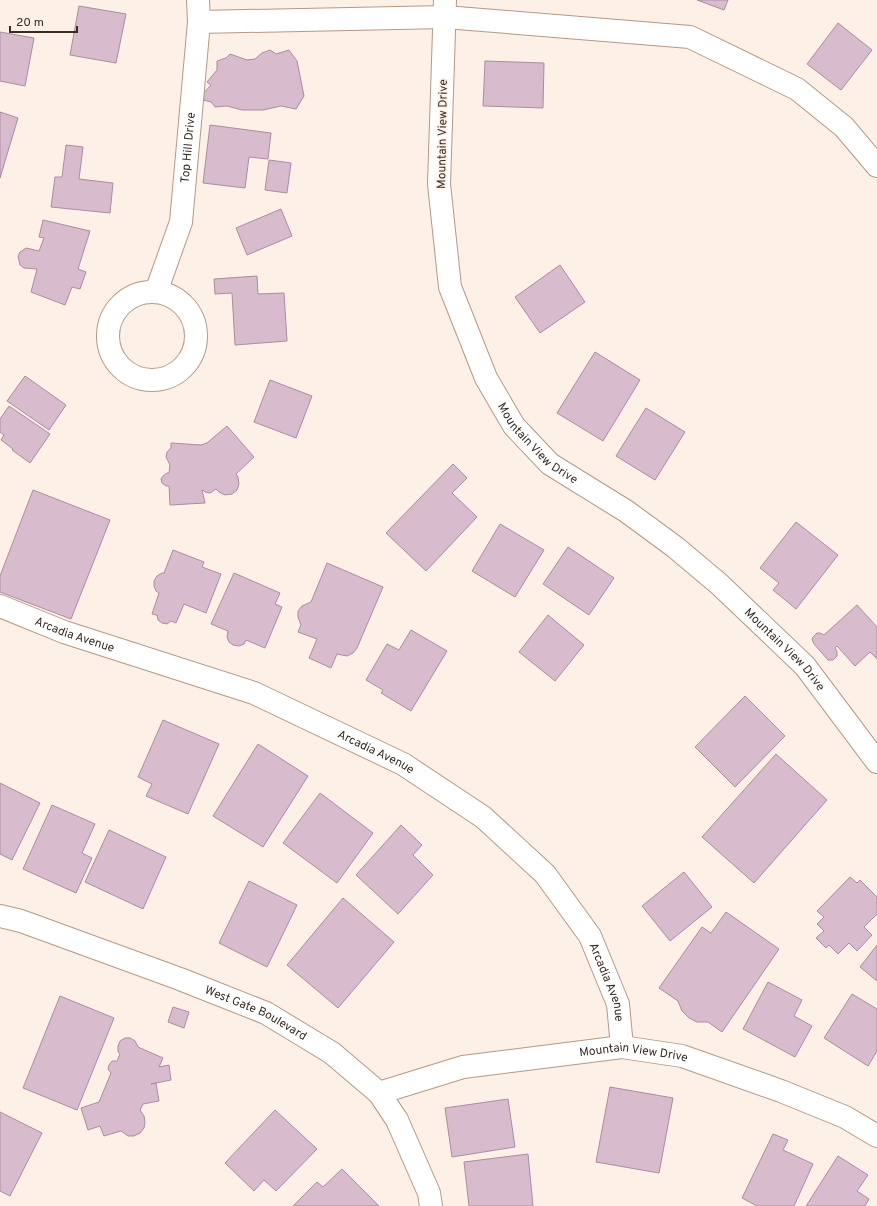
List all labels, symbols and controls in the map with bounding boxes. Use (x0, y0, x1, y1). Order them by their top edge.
scale bar (10, 8, 77, 34)
text: 20 m (16, 15, 44, 31)
street label: Mountain View Drive (434, 79, 452, 189)
street label: Top Hill Drive (178, 112, 200, 184)
street label: Mountain View Drive (493, 400, 580, 488)
street label: Mountain View Drive (740, 605, 828, 695)
street label: Arcadia Avenue (32, 614, 116, 657)
street label: Arcadia Avenue (335, 727, 417, 778)
street label: Arcadia Avenue (585, 940, 627, 1023)
street label: West Gate Boulevard (202, 983, 309, 1045)
street label: Mountain View Drive (578, 1040, 690, 1067)

